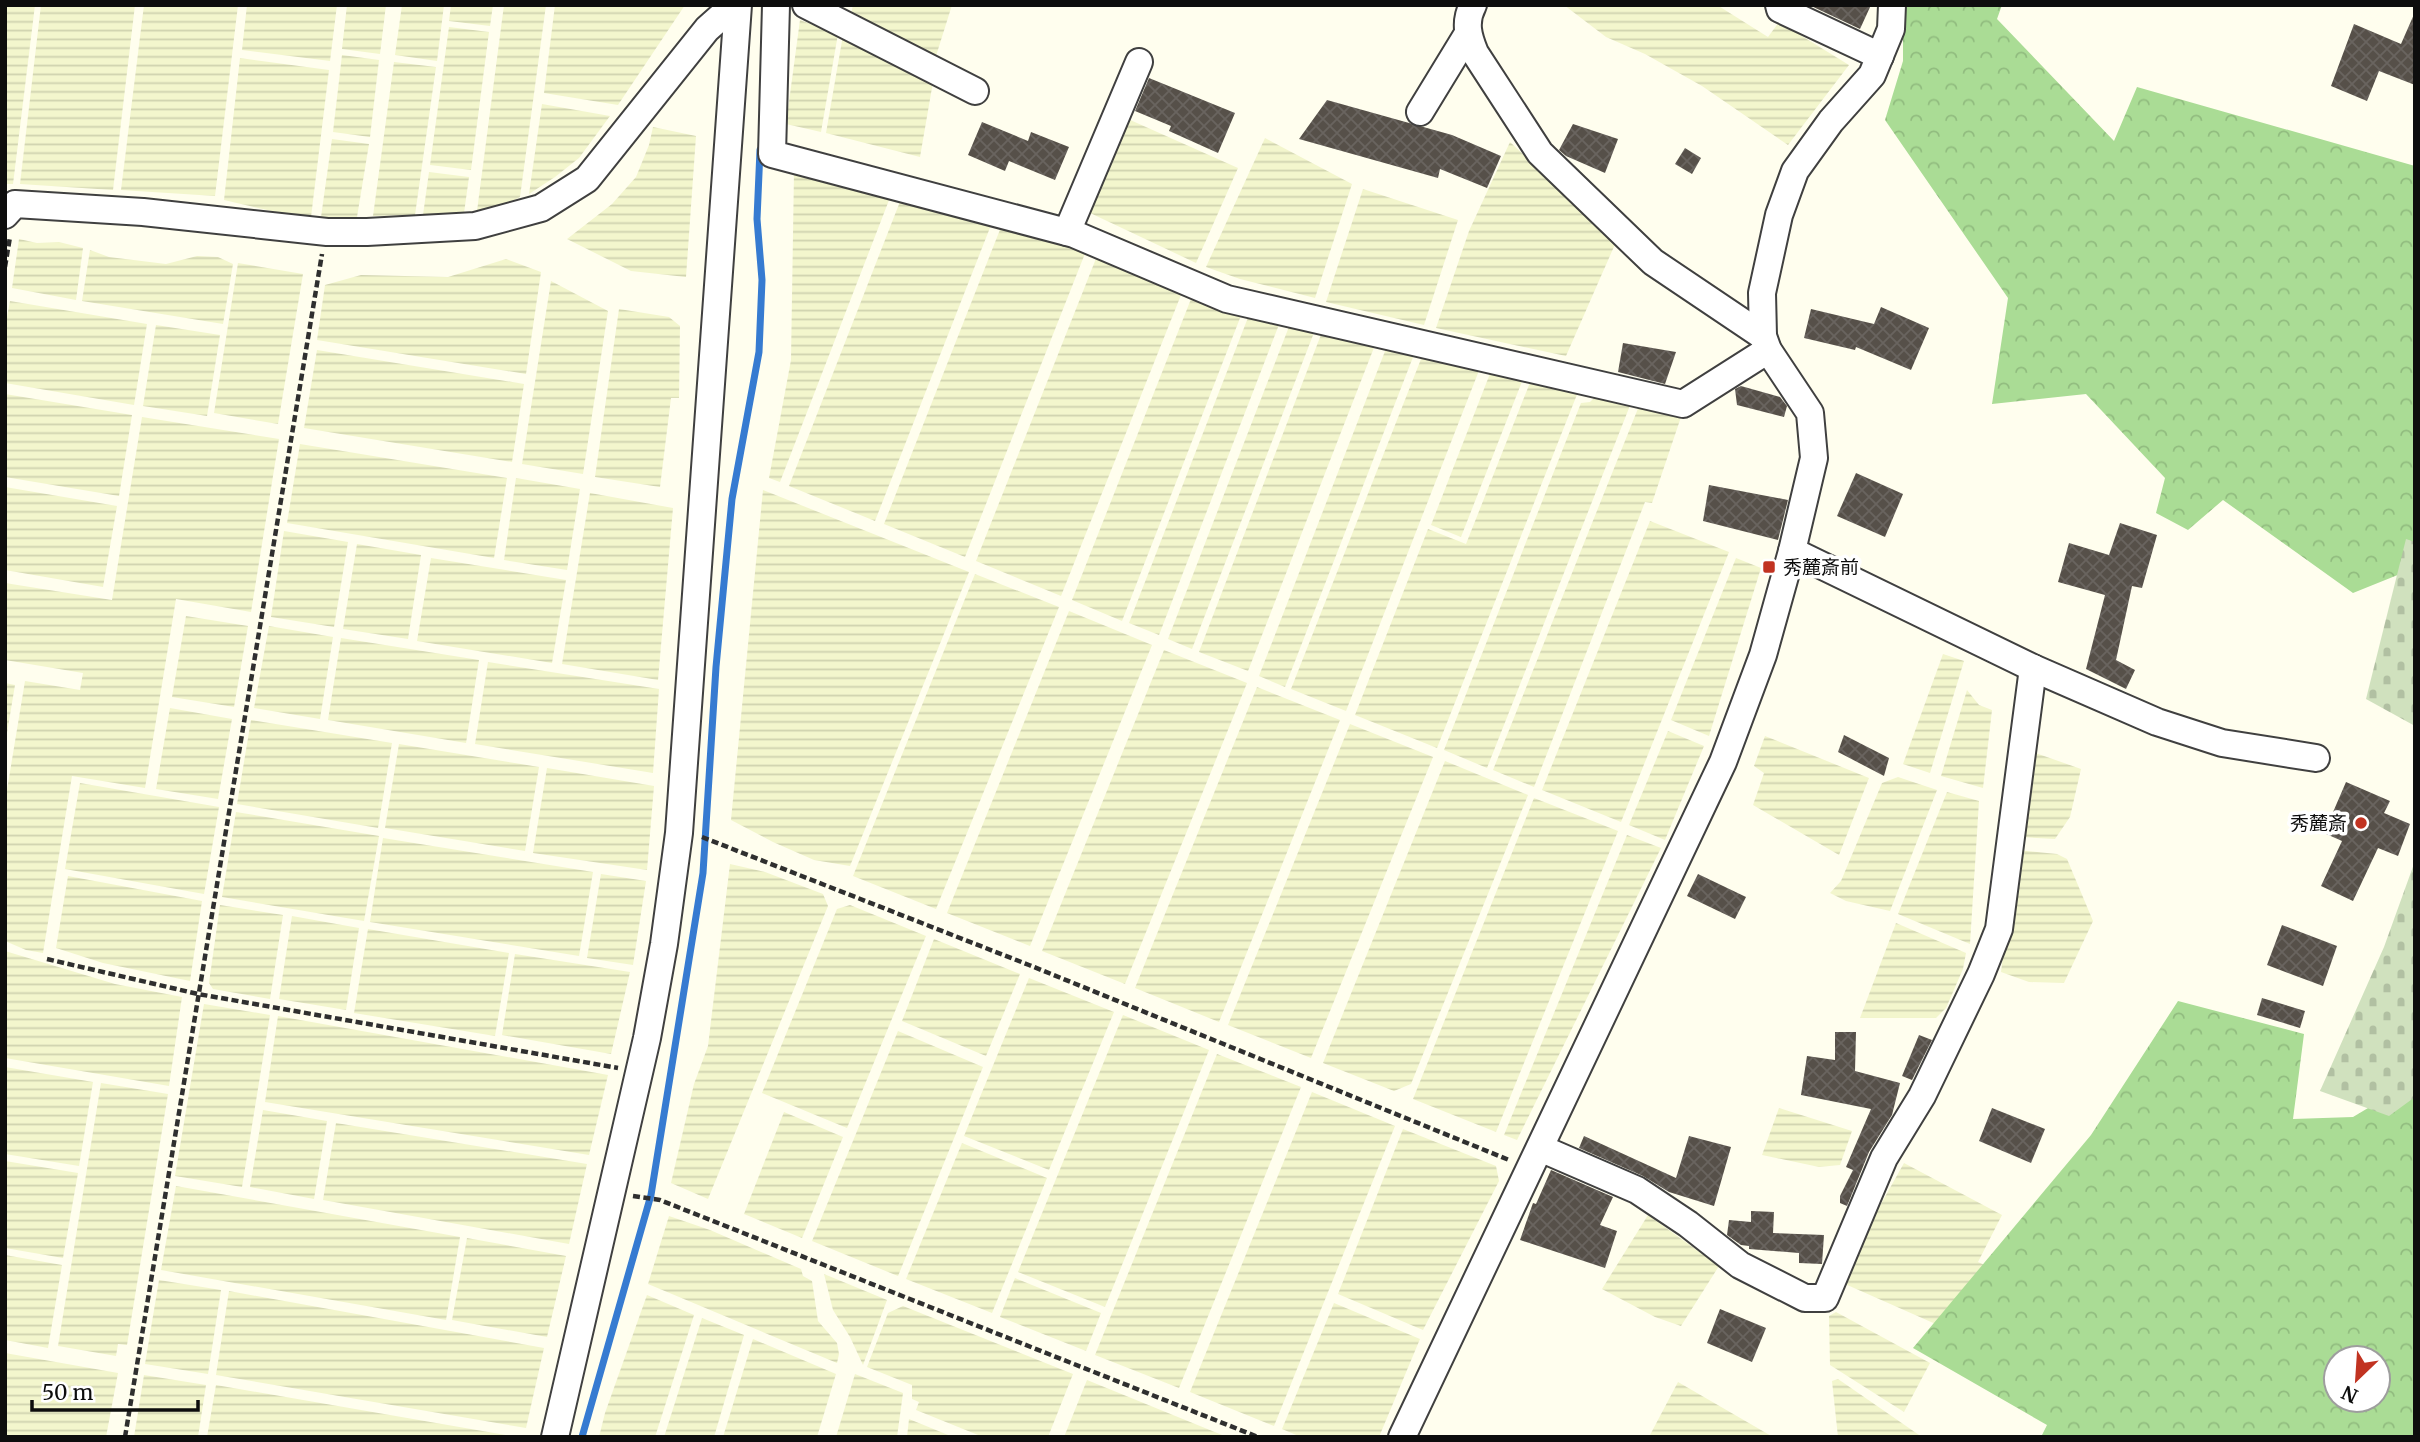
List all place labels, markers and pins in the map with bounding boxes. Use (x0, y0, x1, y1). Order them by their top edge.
place label: 秀麓斎前 (1783, 555, 1859, 579)
marker: 秀麓斎前 (1761, 559, 1777, 575)
place label: 秀麓斎 (2290, 811, 2347, 835)
marker: 秀麓斎 (2353, 815, 2369, 831)

